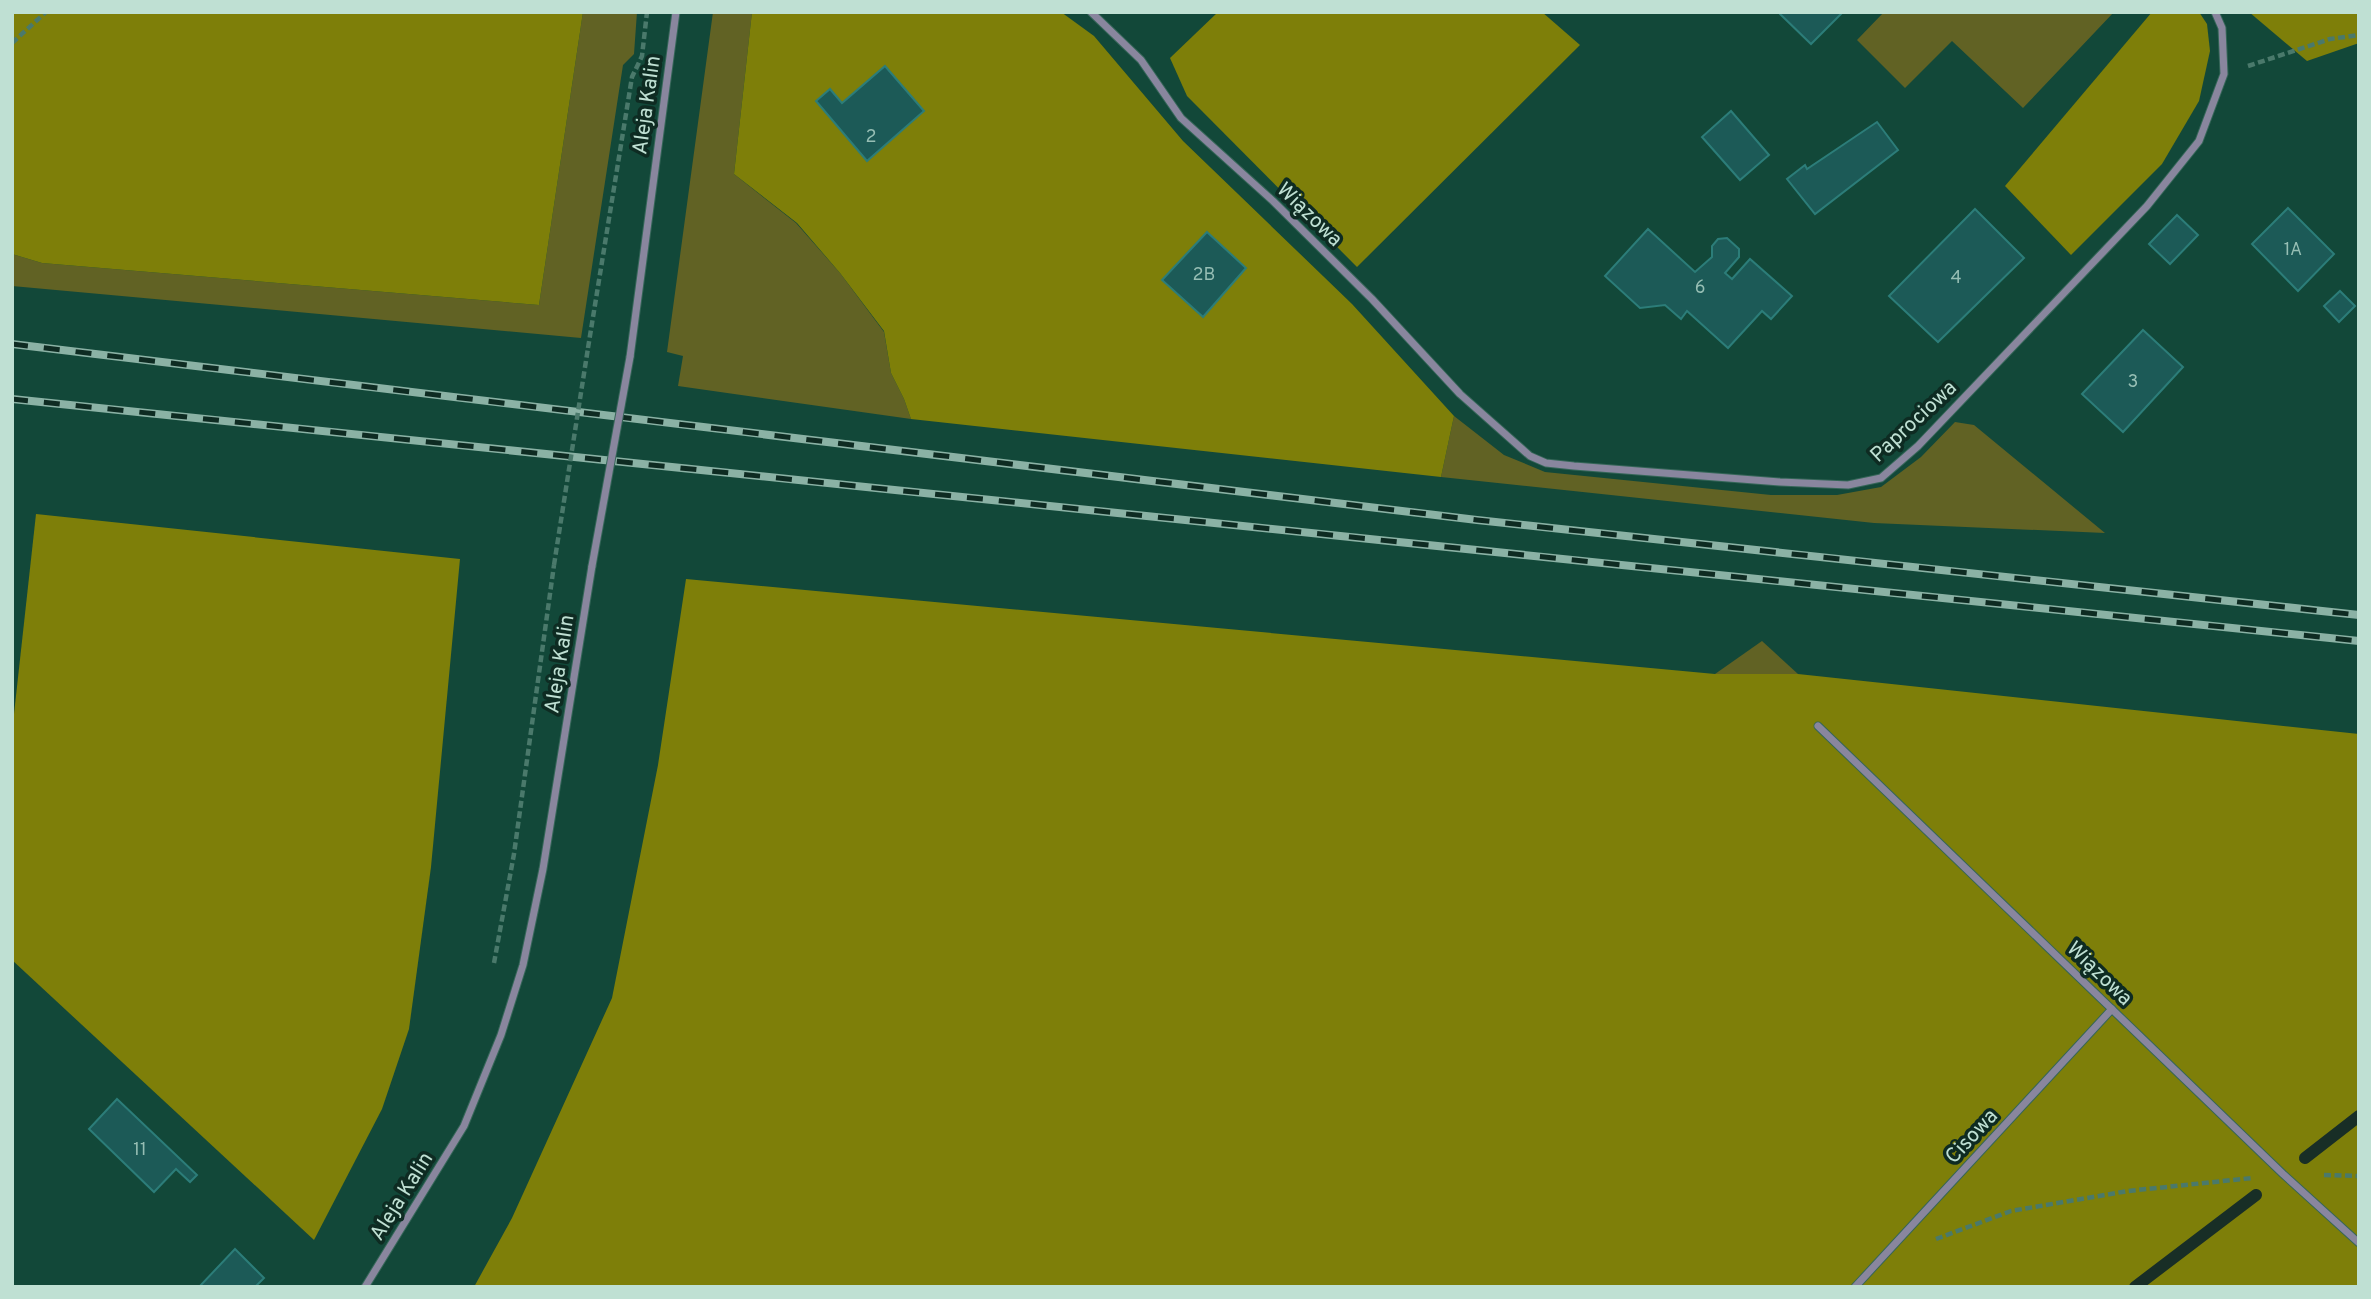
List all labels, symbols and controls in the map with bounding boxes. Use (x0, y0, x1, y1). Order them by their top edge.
street label: Aleja Kalin (627, 54, 668, 156)
house number: 2 (865, 126, 877, 149)
street label: Wiązowa (1270, 177, 1348, 253)
house number: 1A (2284, 239, 2302, 262)
house number: 2B (1193, 264, 1215, 287)
house number: 4 (1950, 267, 1962, 290)
house number: 6 (1695, 277, 1705, 300)
house number: 3 (2128, 371, 2138, 394)
street label: Paprociowa (1865, 375, 1963, 469)
street label: Aleja Kalin (539, 613, 582, 716)
street label: Wiązowa (2060, 936, 2138, 1012)
street label: Cisowa (1940, 1104, 2004, 1170)
house number: 11 (133, 1139, 147, 1162)
street label: Aleja Kalin (364, 1147, 440, 1246)

